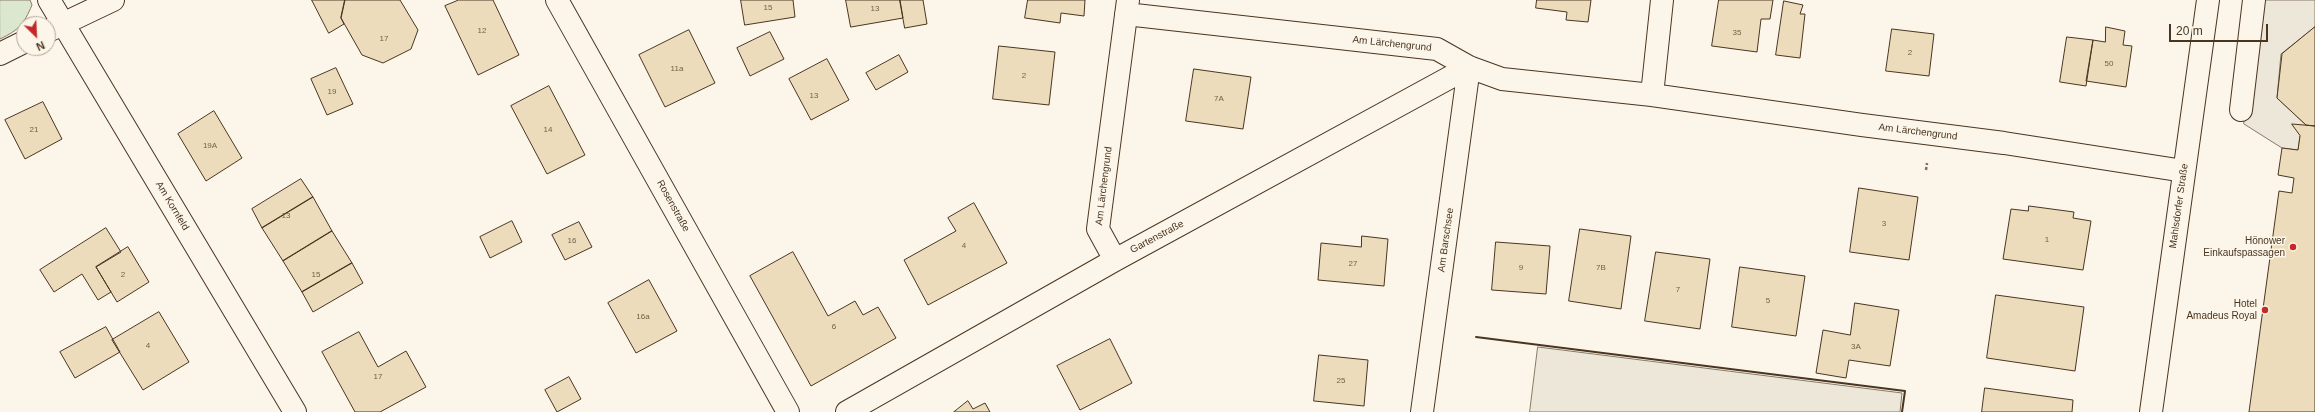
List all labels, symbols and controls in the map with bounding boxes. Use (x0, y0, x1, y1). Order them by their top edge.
house number: 15 (764, 3, 772, 13)
house number: 13 (871, 4, 879, 14)
north arrow (16, 16, 56, 56)
scale bar (2171, 16, 2270, 42)
text: 20 m (2176, 24, 2203, 38)
house number: 12 (478, 26, 486, 36)
house number: 35 (1733, 28, 1741, 38)
house number: 17 (380, 34, 388, 44)
street label: Am Lärchengrund (1352, 34, 1432, 54)
text: N (34, 39, 47, 53)
house number: 2 (1908, 48, 1912, 58)
house number: 50 (2105, 59, 2113, 69)
house number: 11a (671, 64, 683, 74)
house number: 2 (1022, 71, 1026, 81)
house number: 19 (328, 87, 336, 97)
house number: 13 (810, 91, 818, 101)
house number: 7A (1214, 94, 1224, 104)
street label: Am Lärchengrund (1878, 121, 1958, 143)
house number: 21 (30, 125, 38, 135)
house number: 14 (544, 125, 552, 135)
house number: 19A (203, 141, 217, 151)
street label: Am Lärchengrund (1093, 146, 1115, 226)
street label: Mahlsdorfer Straße (2167, 163, 2191, 249)
street label: Rosenstraße (654, 178, 692, 234)
street label: Am Kornfeld (153, 179, 191, 233)
street label: Am Barschsee (1436, 207, 1456, 273)
house number: 13 (282, 211, 290, 221)
street label: Gartenstraße (1128, 218, 1186, 256)
house number: 3 (1882, 219, 1886, 229)
house number: 1 (2045, 235, 2049, 245)
place label: Hönower Einkaufspassagen (2203, 235, 2285, 258)
house number: 16 (568, 236, 576, 246)
house number: 4 (962, 241, 966, 251)
marker: Hönower Einkaufspassagen (2288, 242, 2298, 252)
house number: 27 (1349, 259, 1357, 269)
house number: 9 (1519, 263, 1523, 273)
house number: 7B (1596, 263, 1606, 273)
house number: 2 (121, 270, 125, 280)
house number: 15 (312, 270, 320, 280)
house number: 7 (1676, 285, 1680, 295)
house number: 5 (1766, 296, 1770, 306)
place label: Hotel Amadeus Royal (2186, 298, 2257, 322)
marker: Hotel Amadeus Royal (2260, 305, 2270, 315)
house number: 16a (636, 312, 650, 322)
house number: 6 (832, 322, 836, 332)
house number: 4 (146, 341, 150, 351)
house number: 3A (1851, 342, 1861, 352)
house number: 17 (374, 372, 382, 382)
house number: 25 (1337, 376, 1345, 386)

